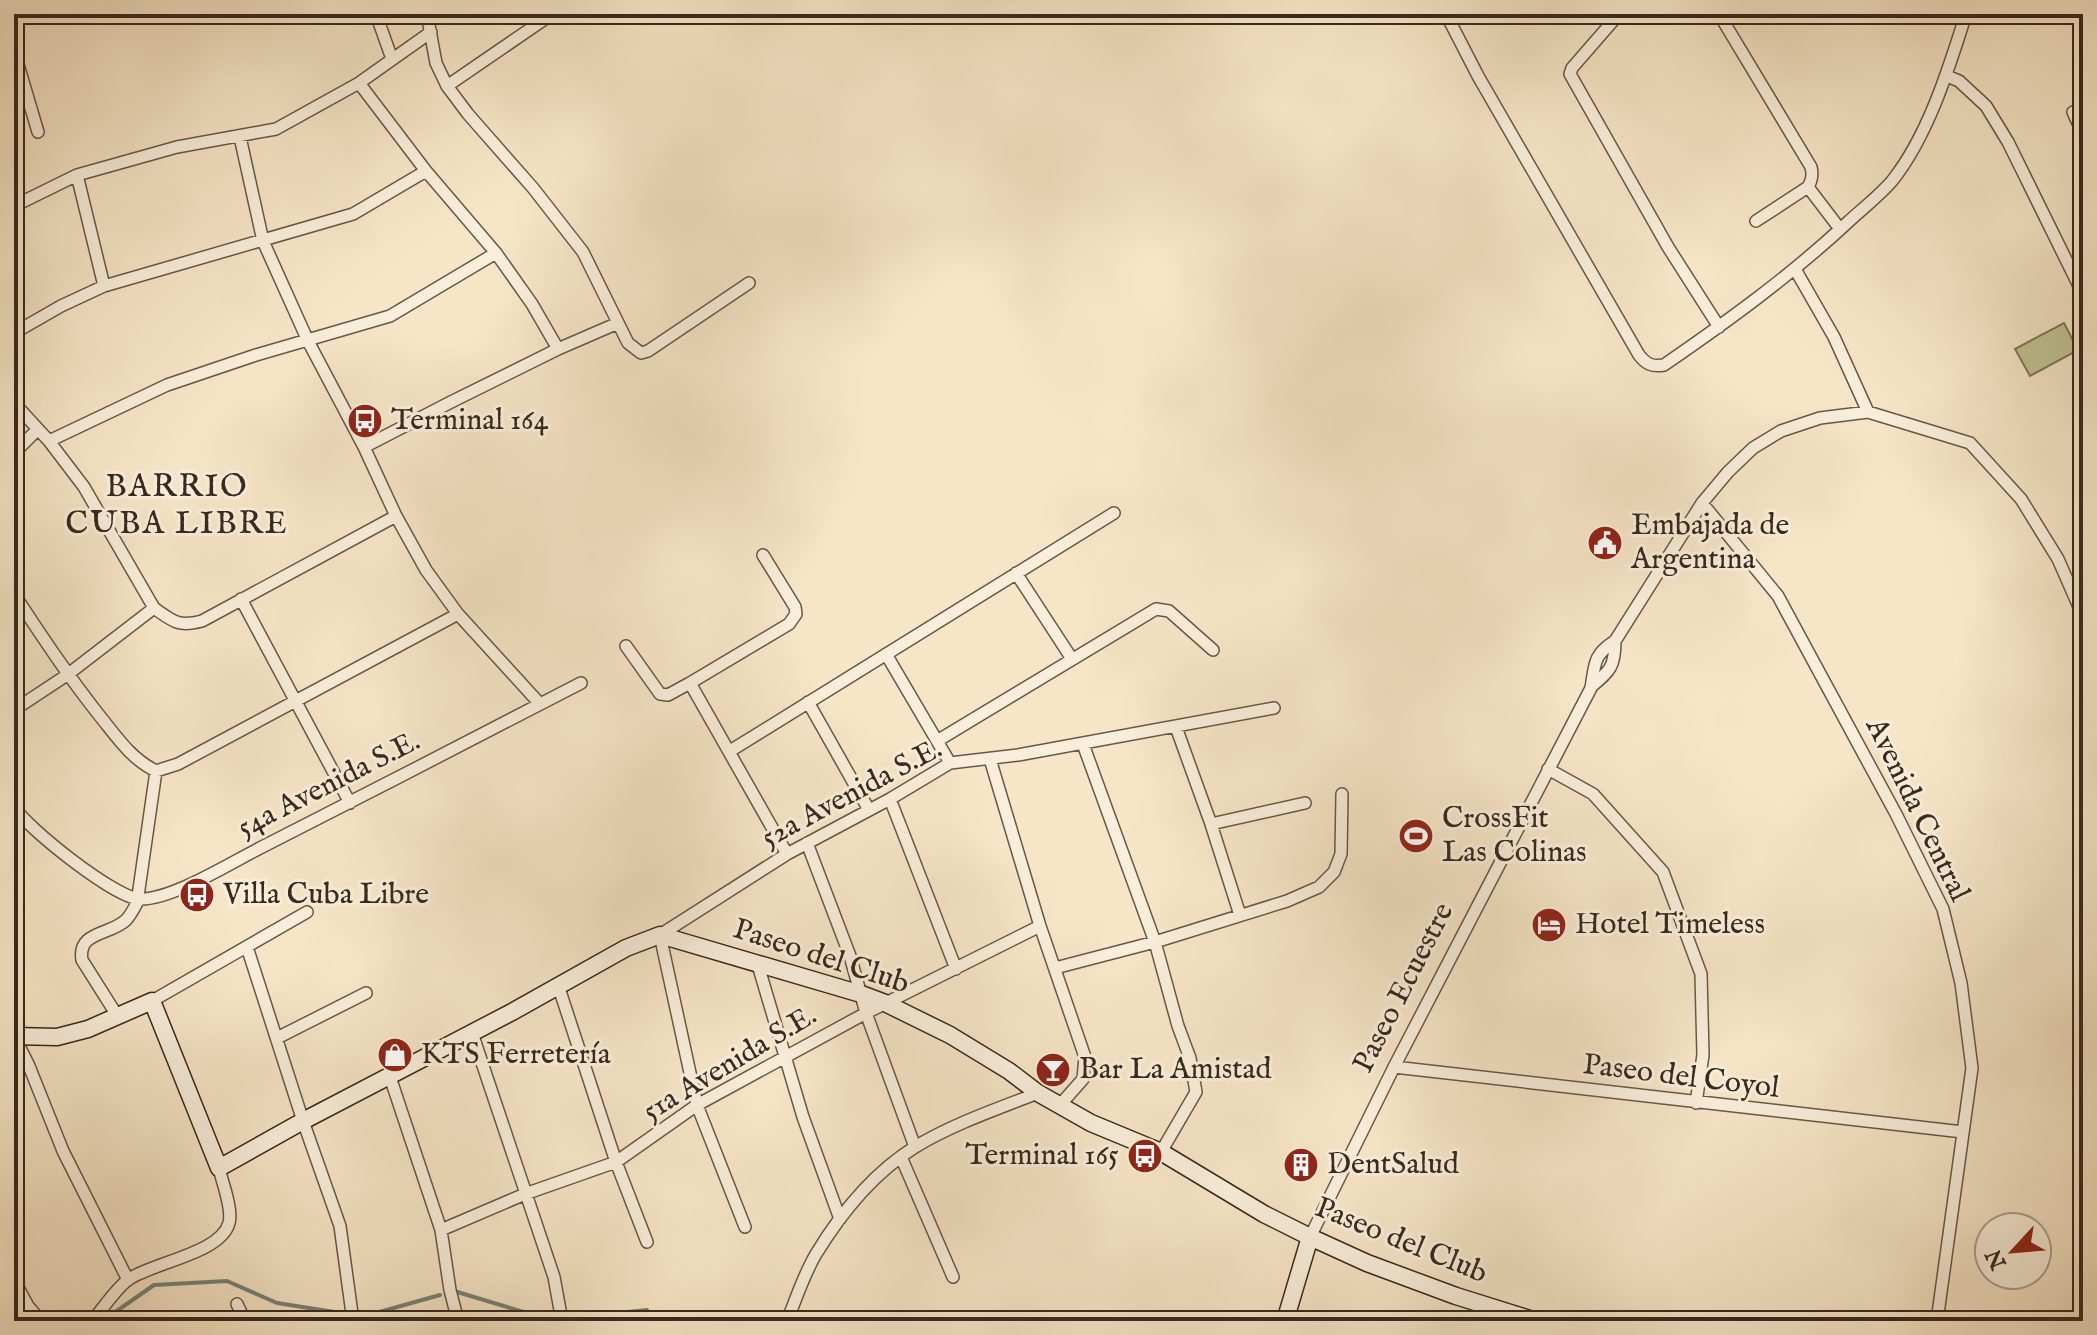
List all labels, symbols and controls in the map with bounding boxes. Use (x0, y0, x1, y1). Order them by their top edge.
bus stop icon: Terminal 164 (346, 402, 384, 440)
place label: Terminal 164 (391, 402, 549, 440)
district label: BARRIO CUBA LIBRE (65, 467, 289, 545)
place label: Embajada de Argentina (1630, 507, 1789, 579)
public building icon: Embajada de Argentina (1586, 524, 1624, 562)
street label: Avenida Central (1856, 711, 1978, 909)
street label: 54a Avenida S.E. (231, 723, 427, 847)
street label: 52a Avenida S.E. (755, 730, 949, 858)
place label: CrossFit Las Colinas (1442, 800, 1587, 872)
sports icon: CrossFit Las Colinas (1397, 817, 1435, 855)
bus stop icon: Villa Cuba Libre (178, 876, 216, 914)
place label: Villa Cuba Libre (222, 876, 429, 914)
street label: Paseo Ecuestre (1345, 897, 1463, 1079)
hotel icon: Hotel Timeless (1530, 906, 1568, 944)
place label: Hotel Timeless (1575, 906, 1765, 944)
street label: Paseo del Club (728, 911, 914, 1003)
street label: 51a Avenida S.E. (636, 997, 824, 1131)
shop icon: KTS Ferretería (376, 1036, 414, 1074)
place label: KTS Ferretería (421, 1036, 611, 1074)
street label: Paseo del Coyol (1581, 1046, 1782, 1108)
bar icon: Bar La Amistad (1034, 1051, 1072, 1089)
place label: Bar La Amistad (1079, 1051, 1272, 1089)
place label: Terminal 165 (965, 1137, 1119, 1175)
bus stop icon: Terminal 165 (1126, 1137, 1164, 1175)
building icon: DentSalud (1282, 1146, 1320, 1184)
place label: DentSalud (1327, 1146, 1460, 1184)
street label: Paseo del Club (1309, 1189, 1493, 1293)
north arrow (1973, 1211, 2053, 1291)
text: N (1980, 1244, 2014, 1274)

